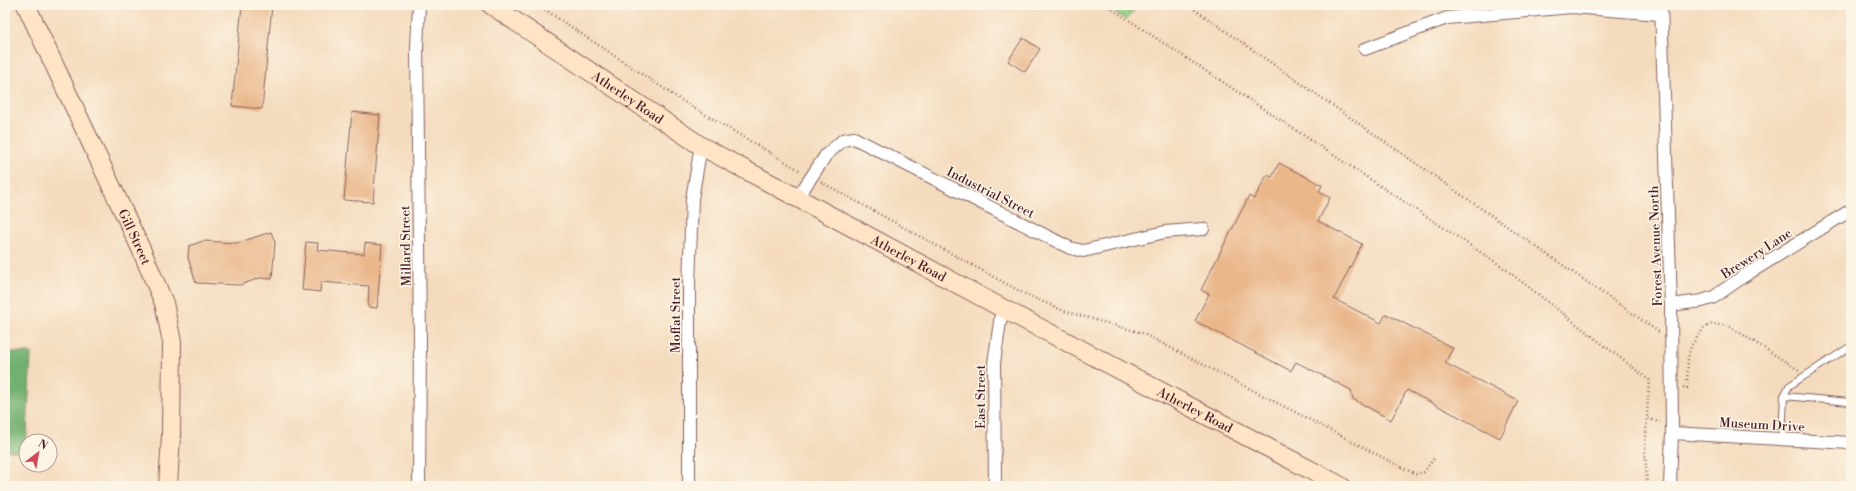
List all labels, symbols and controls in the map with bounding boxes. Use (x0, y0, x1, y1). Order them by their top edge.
street label: Atherley Road (588, 67, 667, 128)
street label: Industrial Street (944, 164, 1037, 222)
street label: Forest Avenue North (1646, 185, 1666, 307)
street label: Millard Street (397, 205, 415, 287)
street label: Gill Street (114, 207, 154, 268)
street label: Brewery Lane (1717, 225, 1795, 283)
street label: Atherley Road (867, 232, 949, 286)
street label: Moffat Street (668, 277, 684, 353)
street label: East Street (973, 365, 989, 429)
street label: Atherley Road (1153, 383, 1236, 437)
street label: Museum Drive (1719, 415, 1806, 435)
north arrow (18, 433, 58, 473)
text: N (35, 437, 50, 454)

